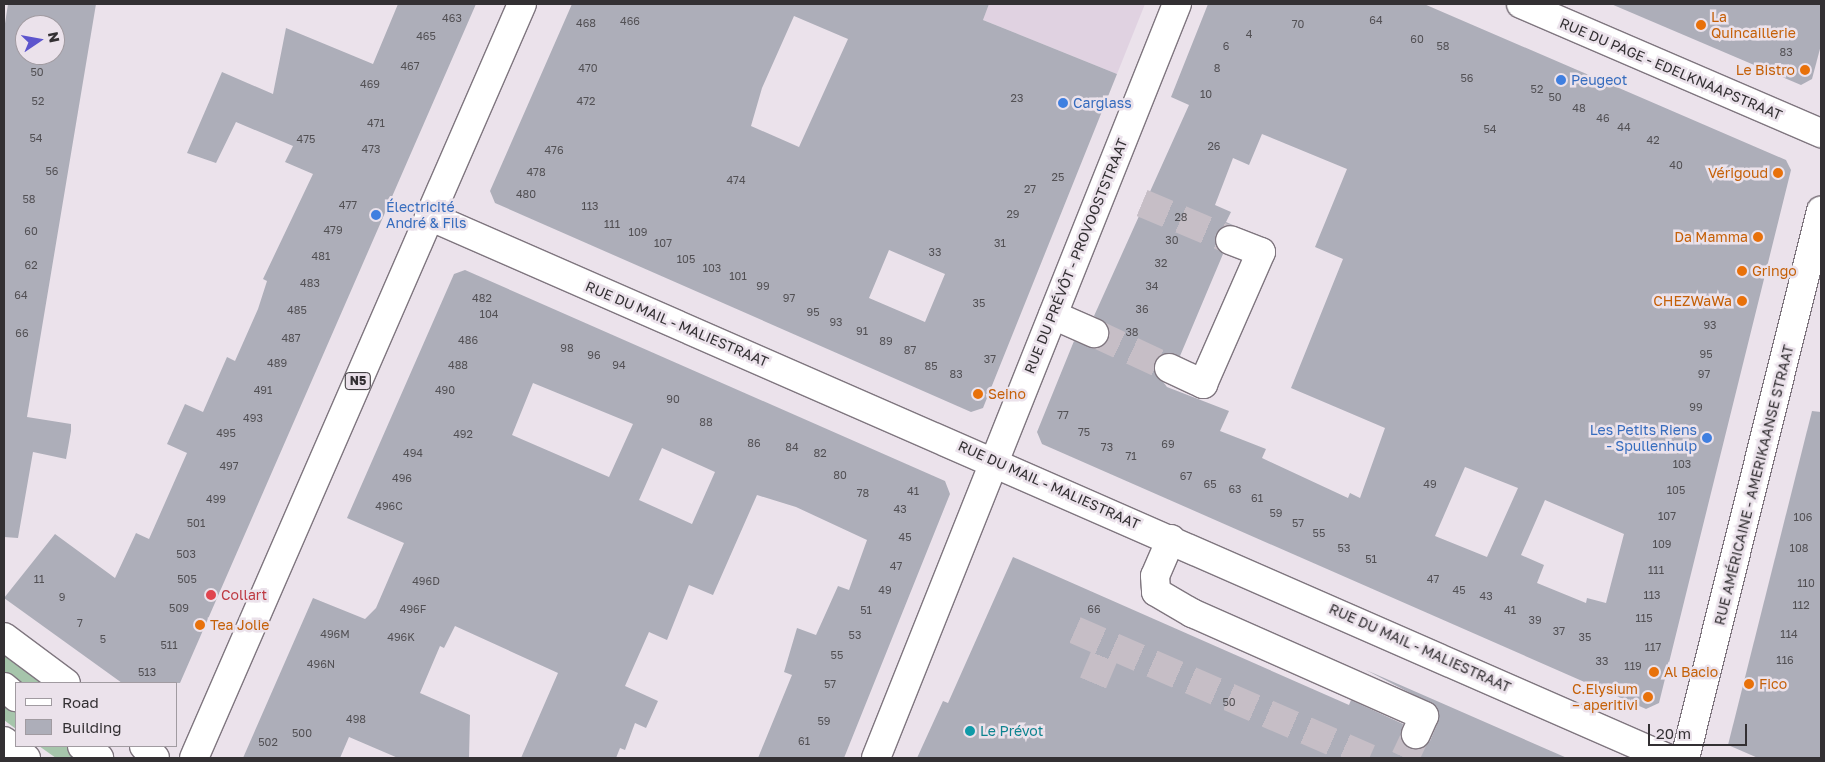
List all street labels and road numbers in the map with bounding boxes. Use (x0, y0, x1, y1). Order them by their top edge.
street label: RUE DU PAGE - EDELKNAAPSTRAAT (1557, 14, 1785, 124)
street label: RUE DU PRÉVÔT - PROVOOSTSTRAAT (1021, 136, 1131, 376)
street label: RUE DU MAIL - MALIESTRAAT (583, 278, 771, 370)
street label: RUE AMÉRICAINE - AMERIKAANSE STRAAT (1711, 343, 1797, 627)
road number: N5 (344, 372, 372, 391)
street label: RUE DU MAIL - MALIESTRAAT (955, 437, 1143, 533)
street label: RUE DU MAIL - MALIESTRAAT (1326, 600, 1514, 696)

